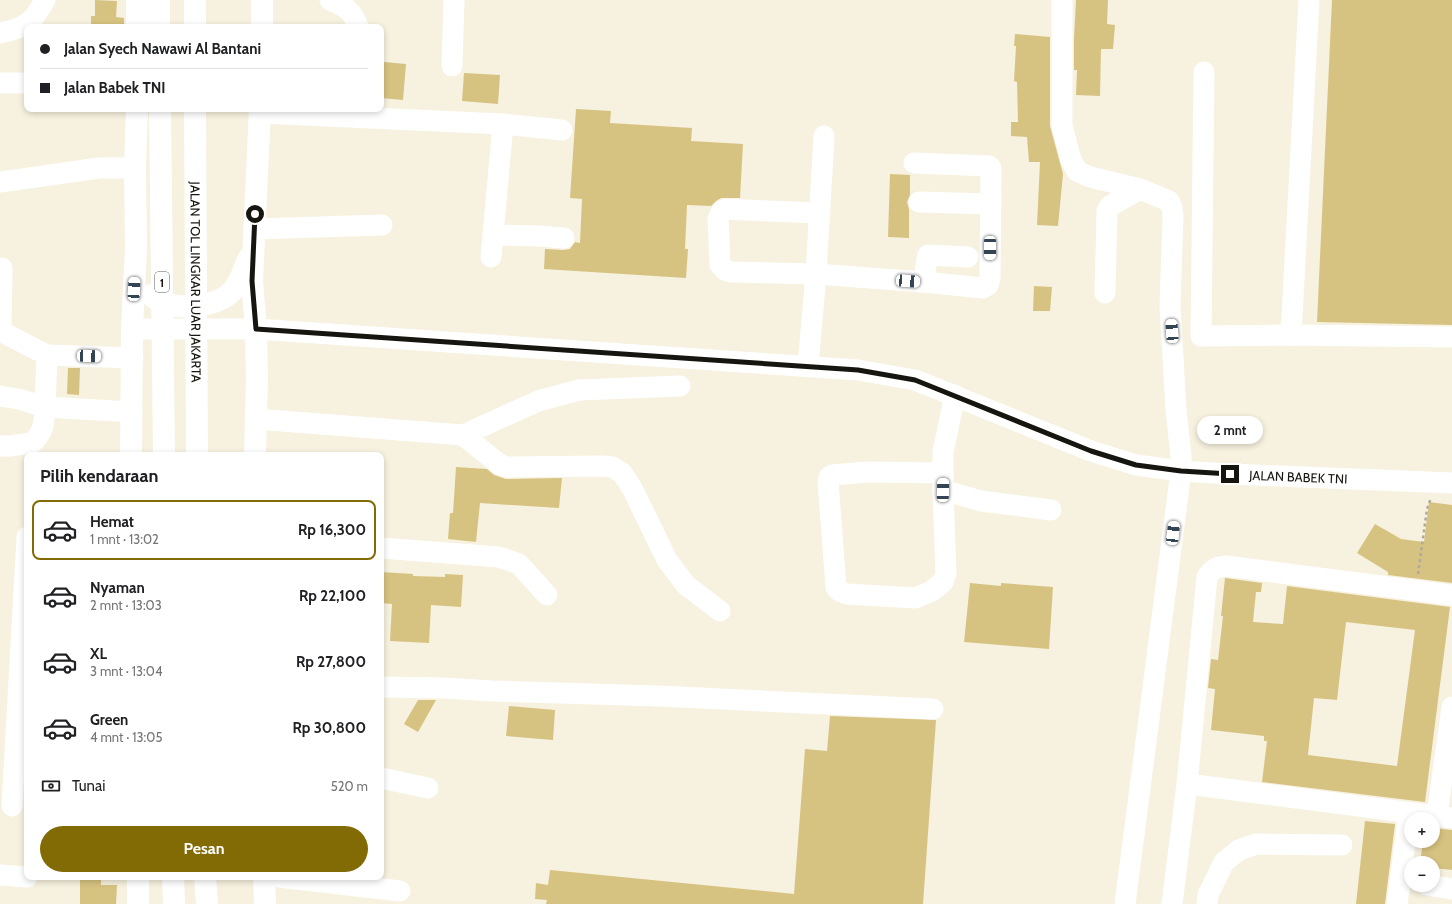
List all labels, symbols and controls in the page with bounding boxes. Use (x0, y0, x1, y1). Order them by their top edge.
text: Jalan Syech Nawawi Al Bantani (64, 40, 261, 58)
text: Jalan Babek TNI (64, 79, 166, 97)
street label: JALAN TOL LINGKAR LUAR JAKARTA (187, 180, 205, 382)
route start (246, 205, 264, 223)
car (984, 236, 996, 260)
road number: 1 (155, 272, 169, 292)
car (896, 274, 920, 288)
car (127, 277, 141, 301)
car (1165, 319, 1179, 343)
car (77, 350, 101, 362)
callout: 2 mnt (1197, 416, 1263, 444)
text: 2 mnt (1214, 422, 1246, 438)
text: Pilih kendaraan (40, 465, 158, 487)
route end (1221, 465, 1239, 483)
street label: JALAN BABEK TNI (1248, 467, 1348, 487)
car (937, 478, 949, 502)
icon: car (42, 512, 78, 548)
text: Hemat (90, 513, 134, 531)
car (1166, 520, 1180, 546)
text: Rp 16,300 (298, 521, 366, 539)
text: 1 mnt · 13:02 (90, 531, 159, 547)
icon: car (42, 578, 78, 614)
text: Nyaman (90, 579, 145, 597)
text: Rp 22,100 (299, 587, 366, 605)
text: 2 mnt · 13:03 (90, 597, 162, 613)
icon: car (42, 644, 78, 680)
text: XL (90, 645, 107, 663)
text: Rp 27,800 (296, 653, 366, 671)
text: 3 mnt · 13:04 (90, 663, 162, 679)
icon: car (42, 710, 78, 746)
text: Green (90, 711, 128, 729)
text: Rp 30,800 (293, 719, 366, 737)
text: 4 mnt · 13:05 (90, 729, 162, 745)
icon: cash (40, 775, 62, 797)
text: Tunai (72, 777, 105, 795)
text: 520 m (331, 778, 368, 794)
map controls (1404, 812, 1440, 892)
button: + (1404, 812, 1440, 848)
button: Pesan (40, 826, 368, 872)
button: − (1404, 856, 1440, 892)

